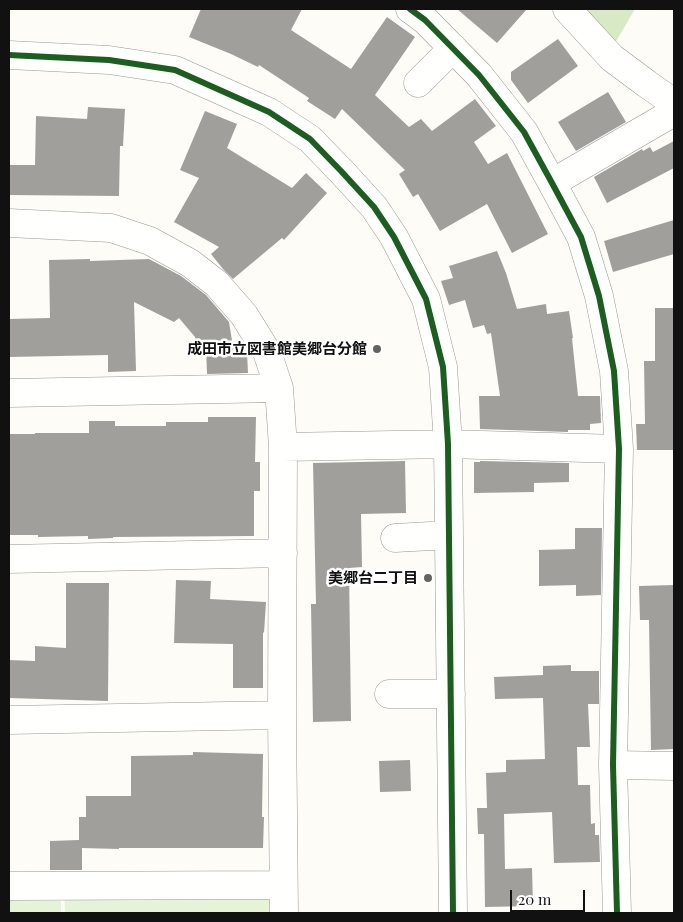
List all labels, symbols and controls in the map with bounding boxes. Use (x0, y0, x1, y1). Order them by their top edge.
place label: 成田市立図書館美郷台分館 (187, 340, 367, 358)
marker: 成田市立図書館美郷台分館 (371, 343, 383, 355)
place label: 美郷台二丁目 (328, 569, 418, 587)
marker: 美郷台二丁目 (422, 572, 434, 584)
scale bar (513, 880, 588, 912)
text: 20 m (518, 889, 551, 909)

